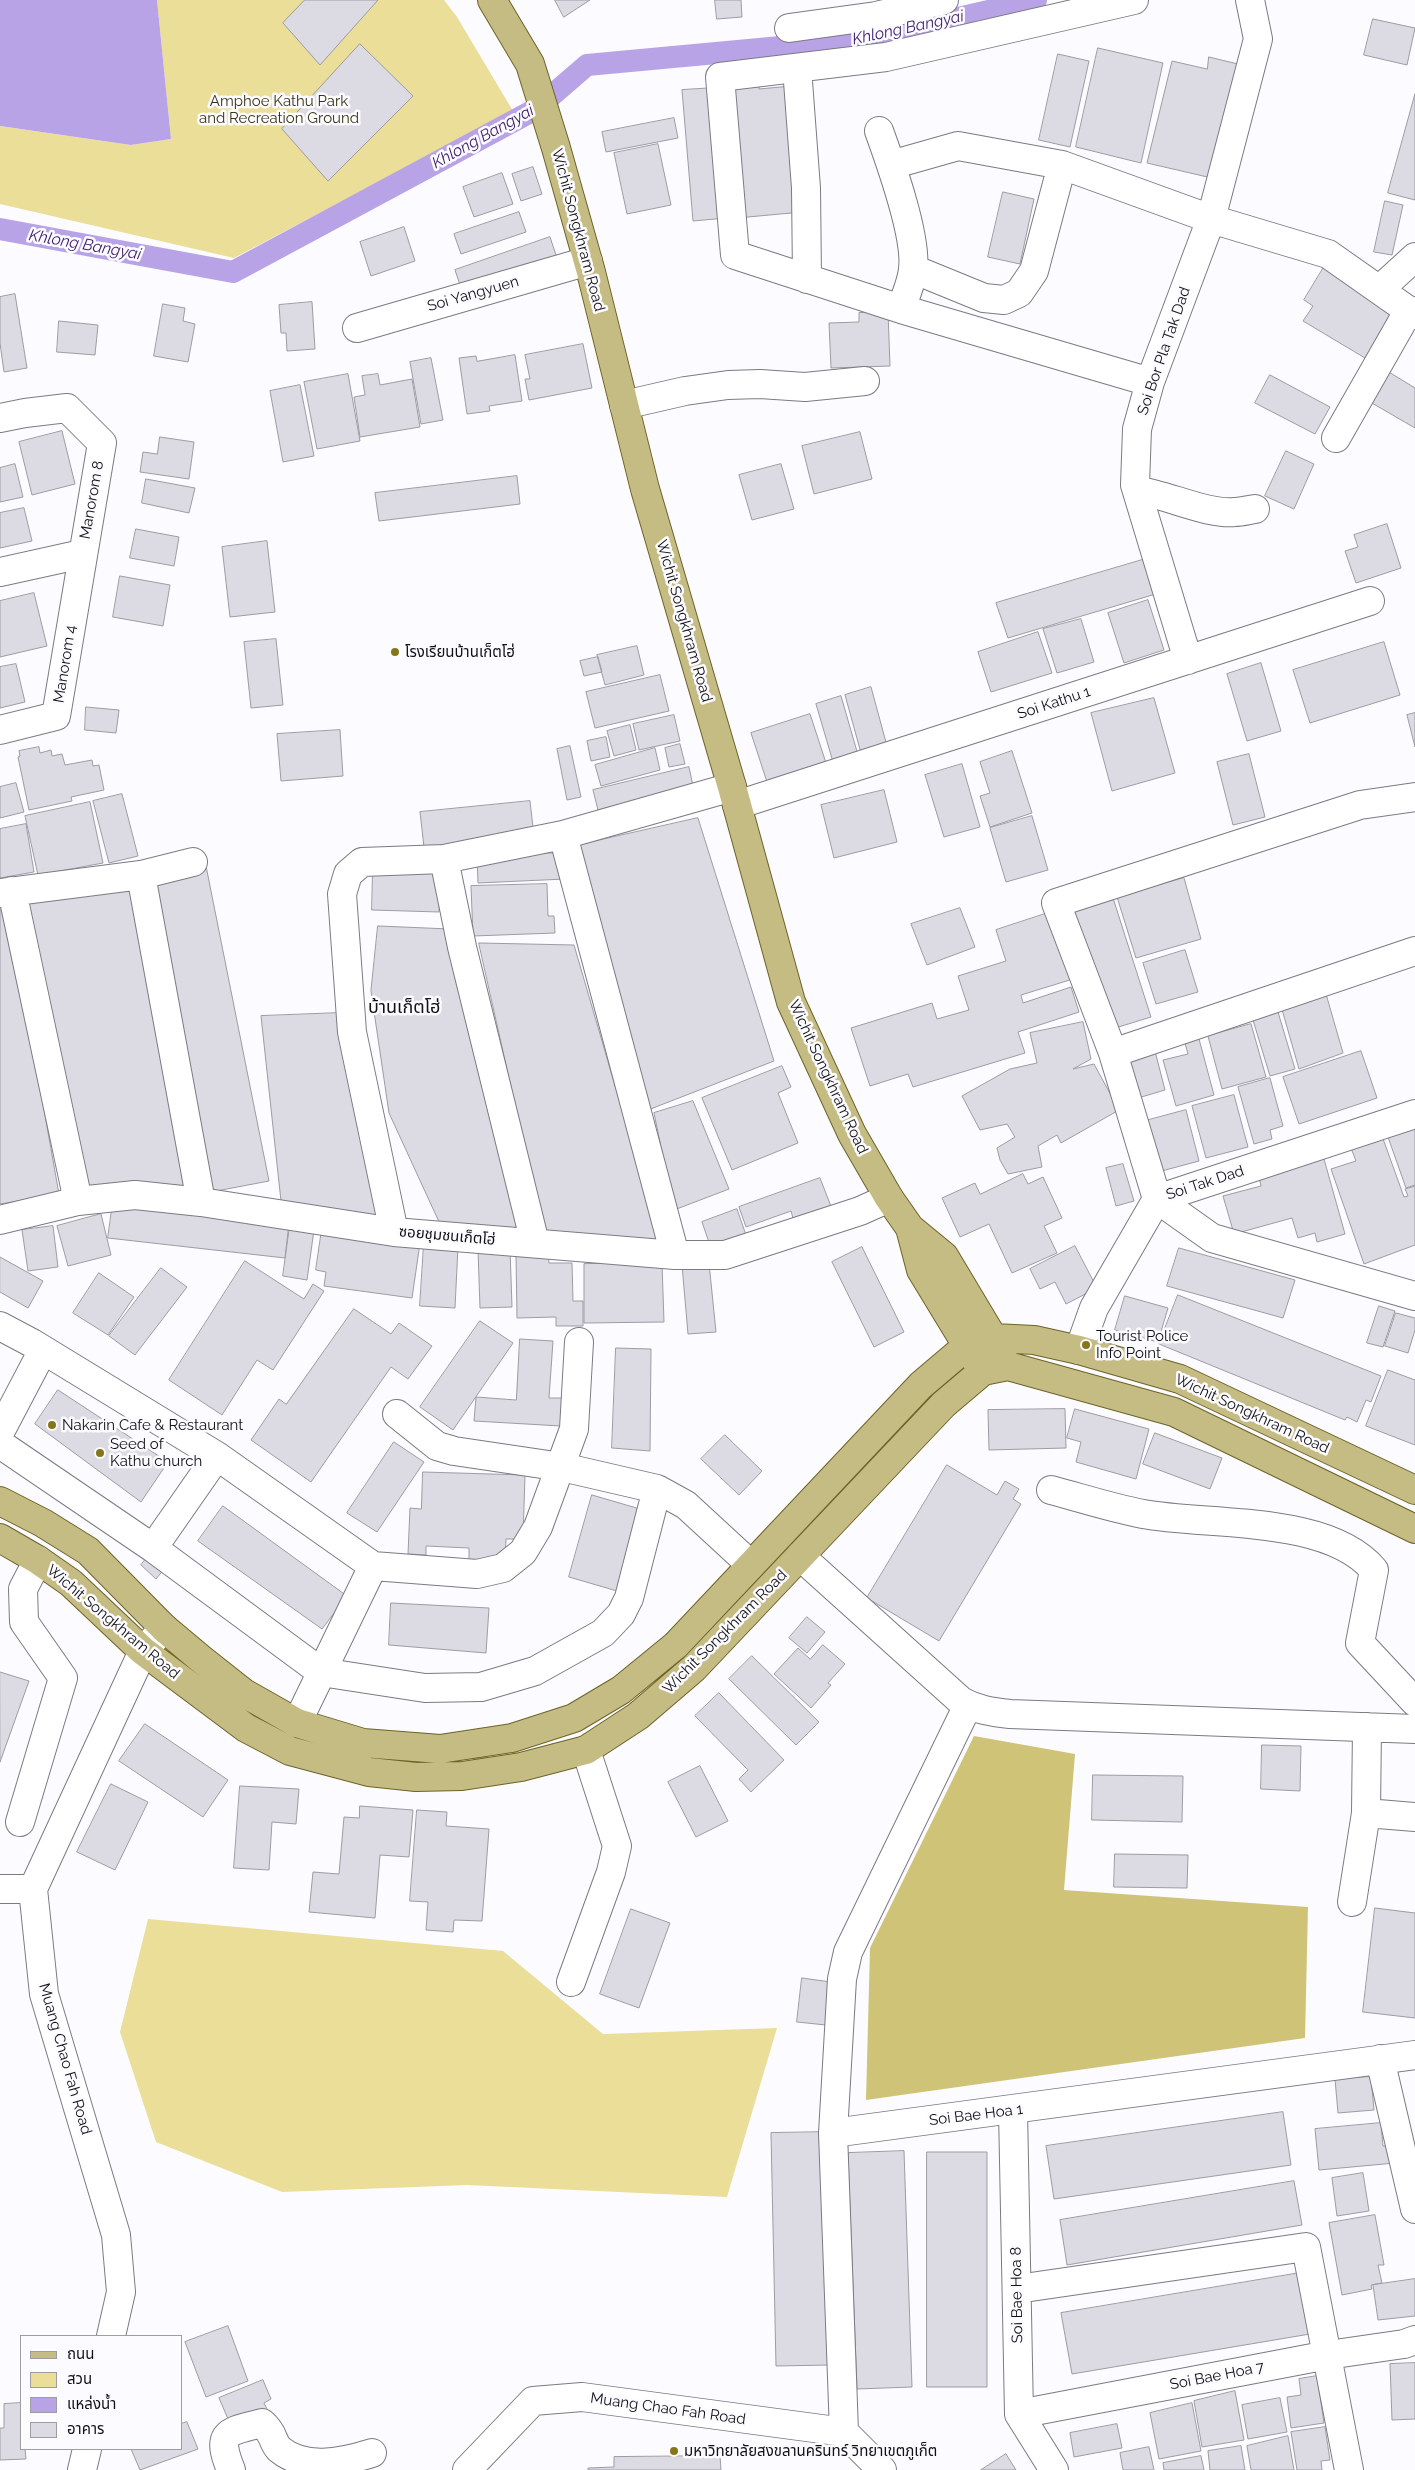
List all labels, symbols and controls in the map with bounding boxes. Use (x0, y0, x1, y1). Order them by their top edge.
water label: Khlong Bangyai (851, 7, 965, 49)
park label: Amphoe Kathu Park and Recreation Ground (199, 92, 359, 127)
water label: Khlong Bangyai (429, 101, 537, 173)
street label: Wichit Songkhram Road (548, 147, 608, 313)
water label: Khlong Bangyai (27, 226, 143, 264)
street label: Soi Yangyuen (425, 272, 521, 316)
street label: Soi Bor Pla Tak Dad (1134, 285, 1194, 417)
street label: Manorom 8 (76, 459, 108, 541)
street label: Wichit Songkhram Road (652, 538, 716, 704)
street label: Manorom 4 (50, 624, 80, 704)
place label: โรงเรียนบ้านเก็ตโฮ่ (405, 643, 515, 661)
marker: โรงเรียนบ้านเก็ตโฮ่ (389, 646, 401, 658)
street label: Soi Kathu 1 (1015, 683, 1093, 723)
district label: บ้านเก็ตโฮ่ (368, 997, 440, 1019)
street label: Wichit Songkhram Road (784, 997, 872, 1157)
street label: Soi Tak Dad (1164, 1162, 1246, 1204)
street label: ซอยชุมชนเก็ตโฮ่ (398, 1223, 496, 1249)
place label: Tourist Police Info Point (1096, 1327, 1188, 1362)
marker: Tourist Police Info Point (1080, 1339, 1092, 1351)
street label: Wichit Songkhram Road (1172, 1370, 1332, 1458)
place label: Nakarin Cafe & Restaurant (62, 1416, 243, 1434)
marker: Nakarin Cafe & Restaurant (46, 1419, 58, 1431)
place label: Seed of Kathu church (110, 1435, 202, 1470)
marker: Seed of Kathu church (94, 1447, 106, 1459)
street label: Wichit Songkhram Road (43, 1561, 183, 1683)
street label: Wichit Songkhram Road (659, 1566, 791, 1698)
street label: Muang Chao Fah Road (35, 1981, 95, 2137)
street label: Soi Bae Hoa 1 (928, 2100, 1024, 2130)
street label: Soi Bae Hoa 8 (1007, 2247, 1027, 2343)
legend (20, 2335, 182, 2450)
text: ถนน (67, 2345, 94, 2363)
street label: Soi Bae Hoa 7 (1168, 2358, 1266, 2394)
text: สวน (67, 2370, 92, 2388)
street label: Muang Chao Fah Road (589, 2389, 747, 2429)
text: แหล่งน้ำ (67, 2395, 116, 2413)
text: อาคาร (67, 2420, 104, 2438)
place label: มหาวิทยาลัยสงขลานครินทร์ วิทยาเขตภูเก็ต (684, 2442, 937, 2460)
marker: มหาวิทยาลัยสงขลานครินทร์ วิทยาเขตภูเก็ต (668, 2445, 680, 2457)

